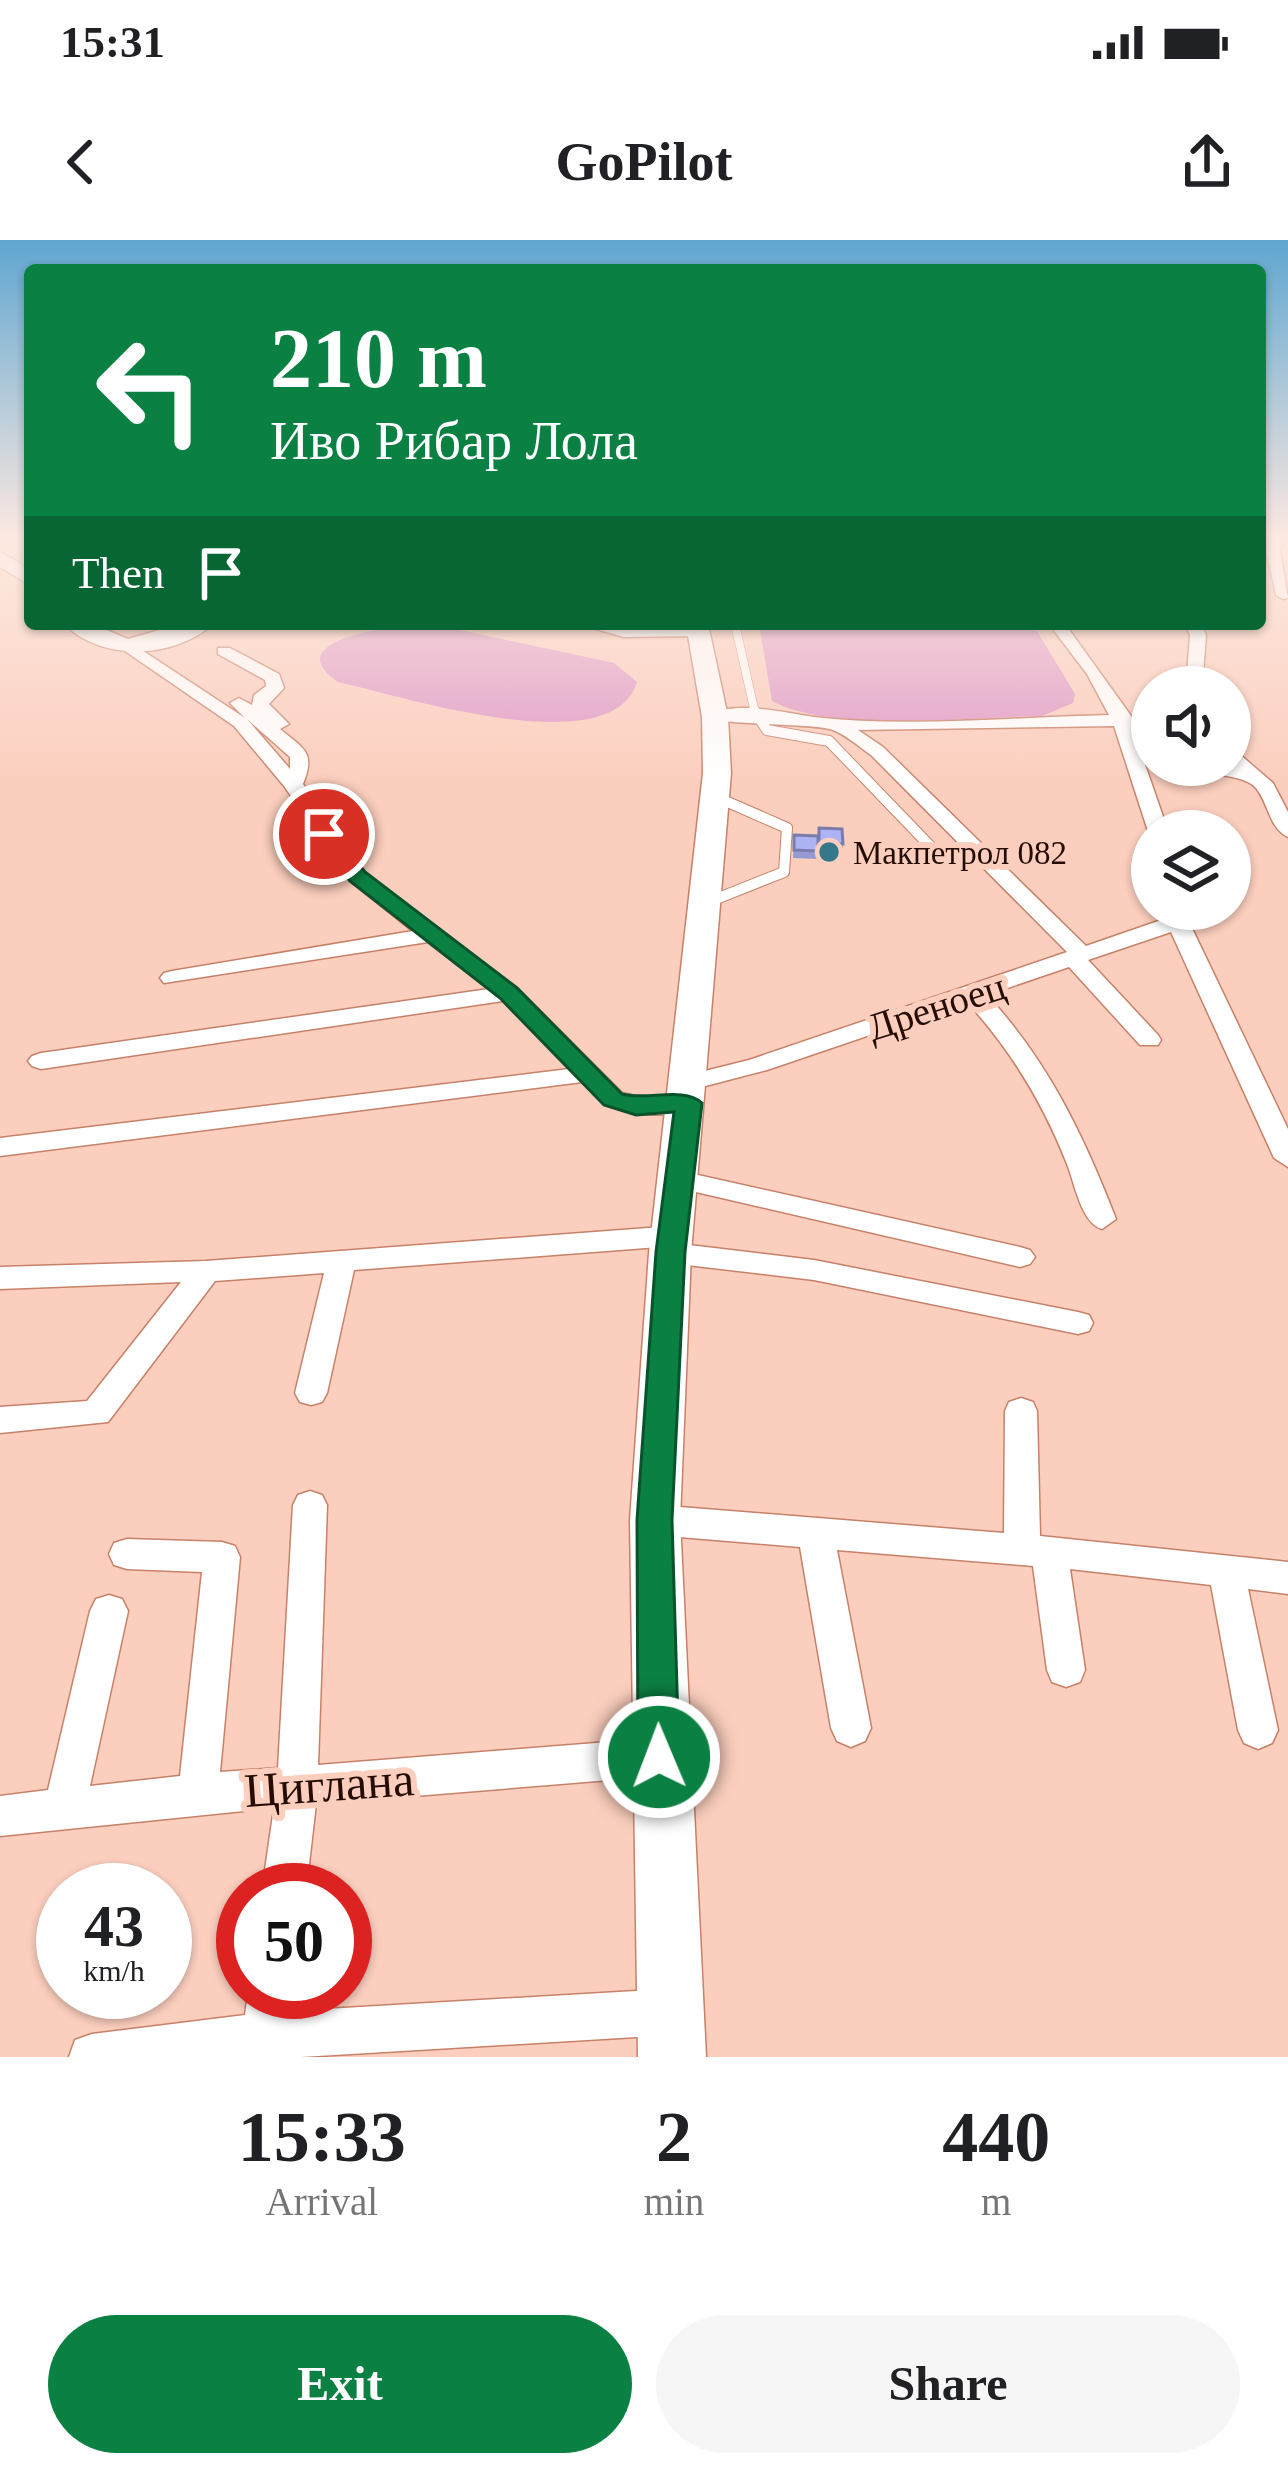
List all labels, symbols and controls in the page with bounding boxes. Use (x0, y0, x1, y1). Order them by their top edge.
text: 15:31 (60, 17, 165, 67)
icon: back (48, 129, 114, 195)
icon: share (1174, 129, 1240, 195)
text: GoPilot (556, 132, 732, 192)
icon: left (72, 312, 228, 468)
text: 210 m (270, 312, 487, 405)
text: Иво Рибар Лола (270, 411, 638, 471)
icon: arrive (188, 540, 254, 606)
text: Then (72, 548, 164, 598)
map controls (1131, 666, 1251, 930)
button: sound (1131, 666, 1251, 786)
pin (273, 783, 375, 885)
icon: arrive (291, 801, 357, 867)
button: layers (1131, 810, 1251, 930)
place label: Макпетрол 082 (853, 835, 1067, 871)
marker: Макпетрол 082 (816, 839, 842, 865)
street label: Дреноец (862, 964, 1011, 1050)
position arrow (596, 1694, 722, 1820)
street label: Циглана (242, 1752, 416, 1817)
speed limit sign: 50 (216, 1863, 372, 2019)
text: 43 (84, 1893, 144, 1959)
text: km/h (83, 1954, 145, 1987)
text: 15:33 (238, 2097, 406, 2177)
text: 2 (656, 2097, 692, 2177)
text: 440 (942, 2097, 1050, 2177)
text: Arrival (266, 2180, 378, 2223)
text: min (644, 2180, 704, 2223)
text: m (981, 2180, 1011, 2223)
button: Exit (48, 2315, 632, 2453)
button: Share (656, 2315, 1240, 2453)

